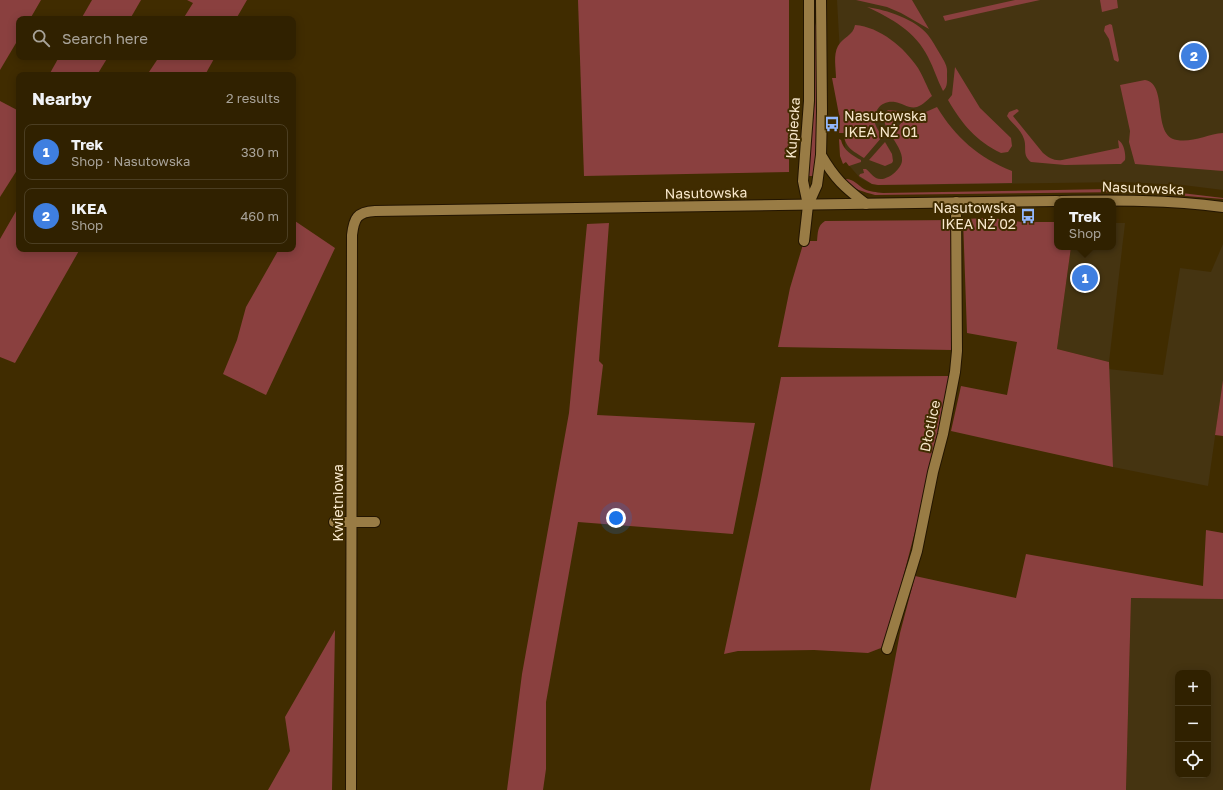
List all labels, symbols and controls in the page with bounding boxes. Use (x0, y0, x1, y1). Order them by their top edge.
search box (16, 16, 296, 60)
icon: search (30, 27, 52, 49)
text: Search here (62, 29, 148, 47)
pin: 2 (1181, 41, 1207, 71)
text: Nearby (32, 88, 92, 109)
text: 2 results (226, 90, 280, 106)
street label: Kupiecka (782, 97, 803, 159)
place label: Nasutowska IKEA NŻ 01 (844, 107, 927, 140)
bus stop icon: Nasutowska IKEA NŻ 01 (823, 115, 841, 133)
text: Trek (71, 135, 103, 153)
text: 1 (43, 144, 49, 160)
text: 330 m (241, 144, 279, 160)
text: Shop · Nasutowska (71, 153, 190, 169)
street label: Nasutowska (1101, 178, 1185, 197)
street label: Nasutowska (664, 183, 748, 202)
popup (1054, 198, 1116, 250)
text: IKEA (71, 199, 107, 217)
place label: Nasutowska IKEA NŻ 02 (933, 199, 1016, 232)
bus stop icon: Nasutowska IKEA NŻ 02 (1019, 207, 1037, 225)
text: Trek (1069, 207, 1101, 225)
text: 2 (42, 208, 50, 224)
text: 460 m (240, 208, 279, 224)
text: Shop (71, 217, 103, 233)
text: Shop (1069, 225, 1101, 241)
pin: 1 (1072, 263, 1098, 293)
street label: Dłotlice (916, 398, 943, 453)
street label: Kwietniowa (329, 464, 346, 542)
your location (606, 508, 626, 528)
map controls (1175, 670, 1211, 778)
button: + (1175, 670, 1211, 706)
button: − (1175, 706, 1211, 742)
button: locate (1175, 742, 1211, 778)

